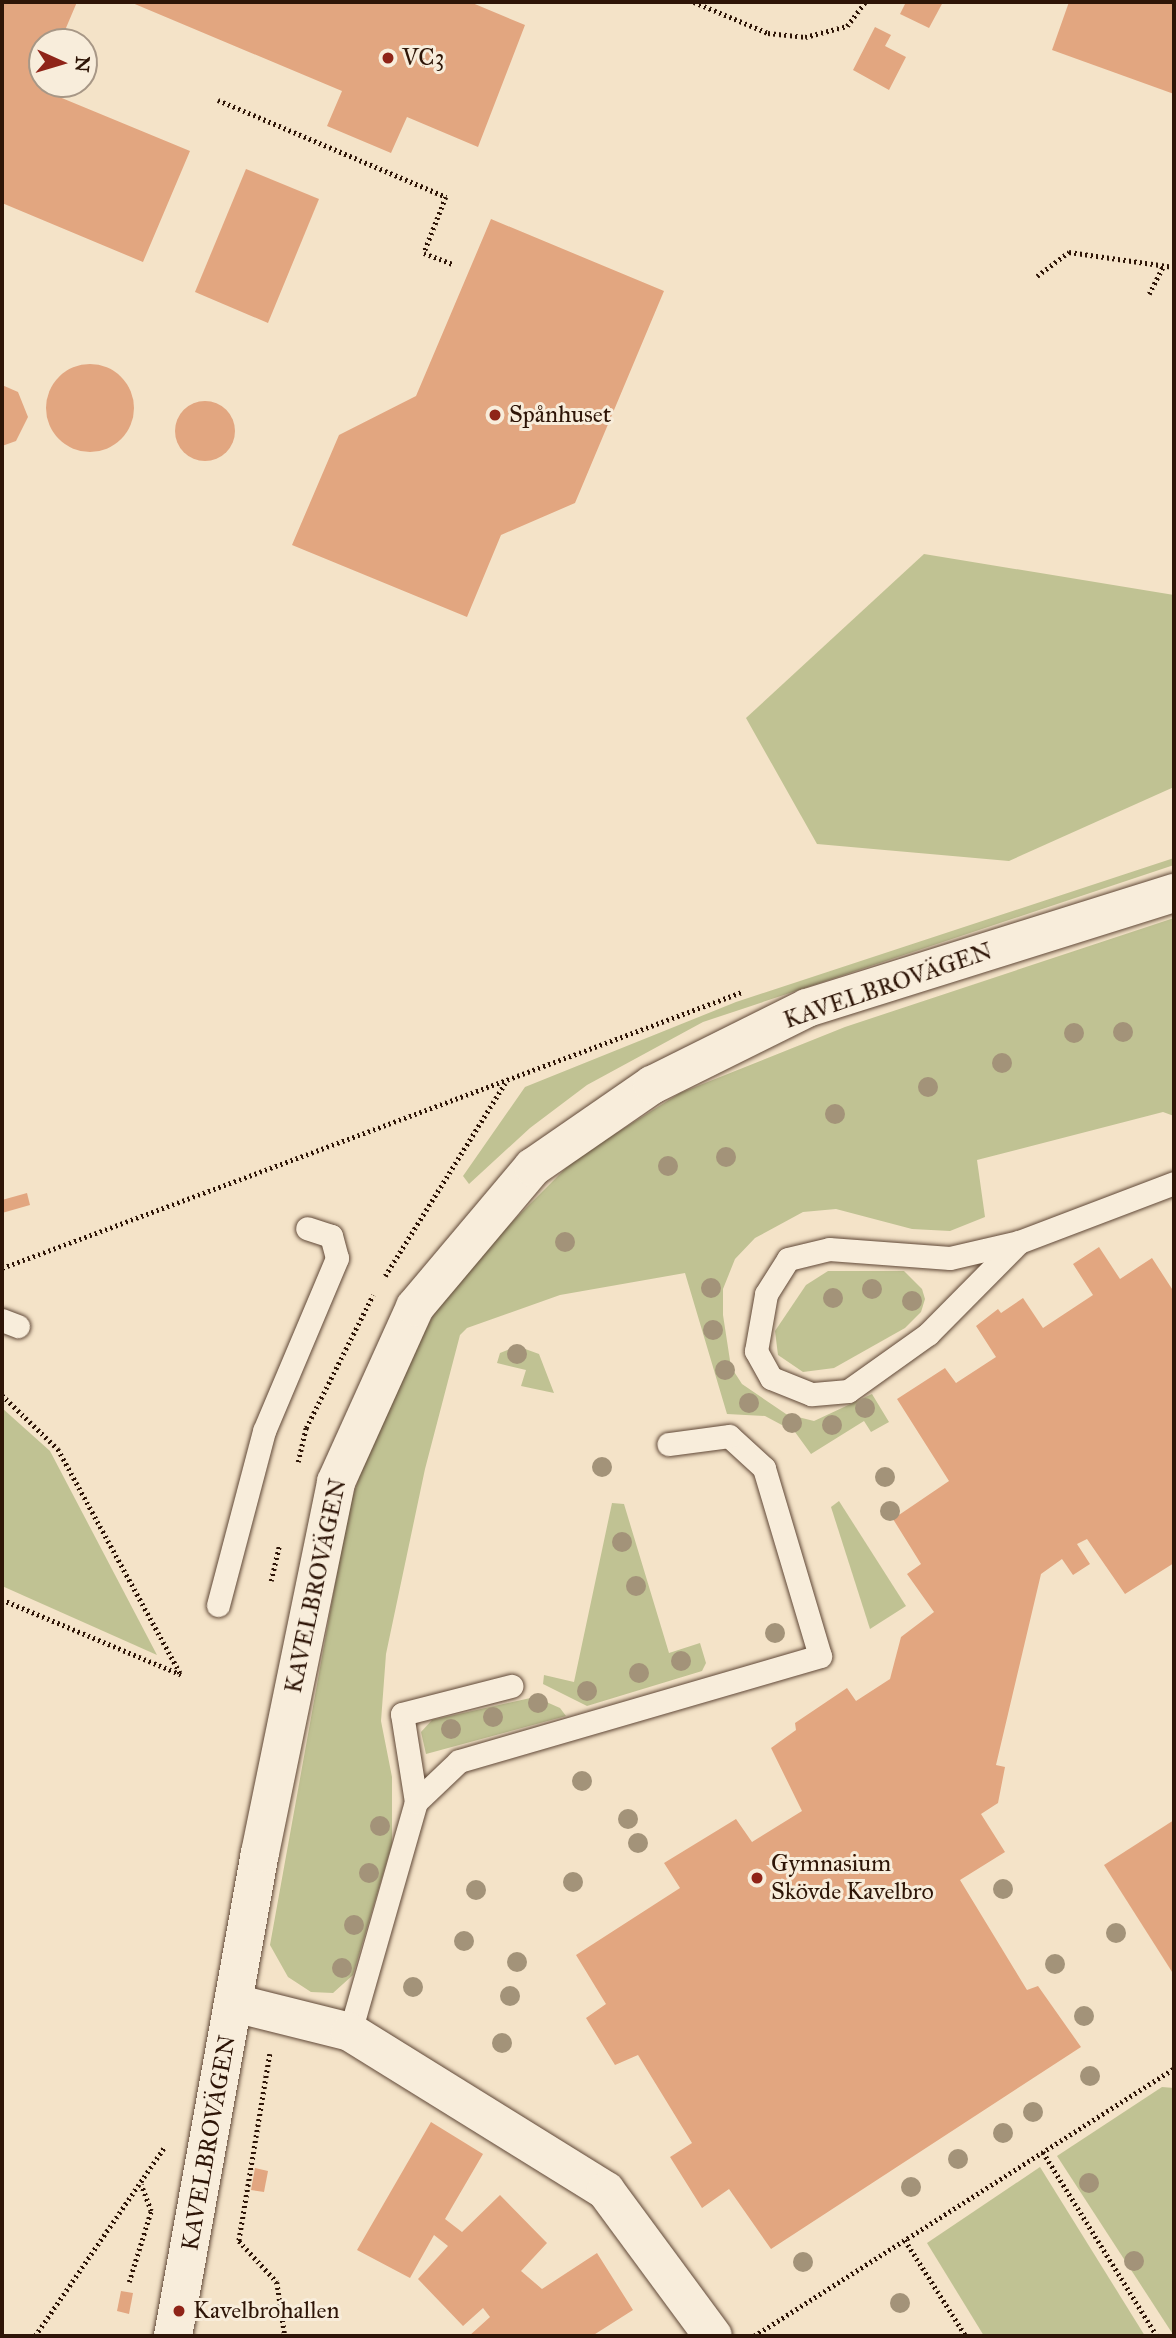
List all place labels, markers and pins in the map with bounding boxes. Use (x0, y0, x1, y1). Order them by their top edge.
place label: VC3 (402, 44, 444, 72)
marker: VC3 (380, 50, 396, 66)
place label: Spånhuset (509, 401, 611, 429)
marker: Spånhuset (487, 407, 503, 423)
place label: Gymnasium Skövde Kavelbro (771, 1850, 934, 1906)
marker: Gymnasium Skövde Kavelbro (749, 1870, 765, 1886)
place label: Kavelbrohallen (193, 2297, 340, 2325)
marker: Kavelbrohallen (171, 2303, 187, 2319)

